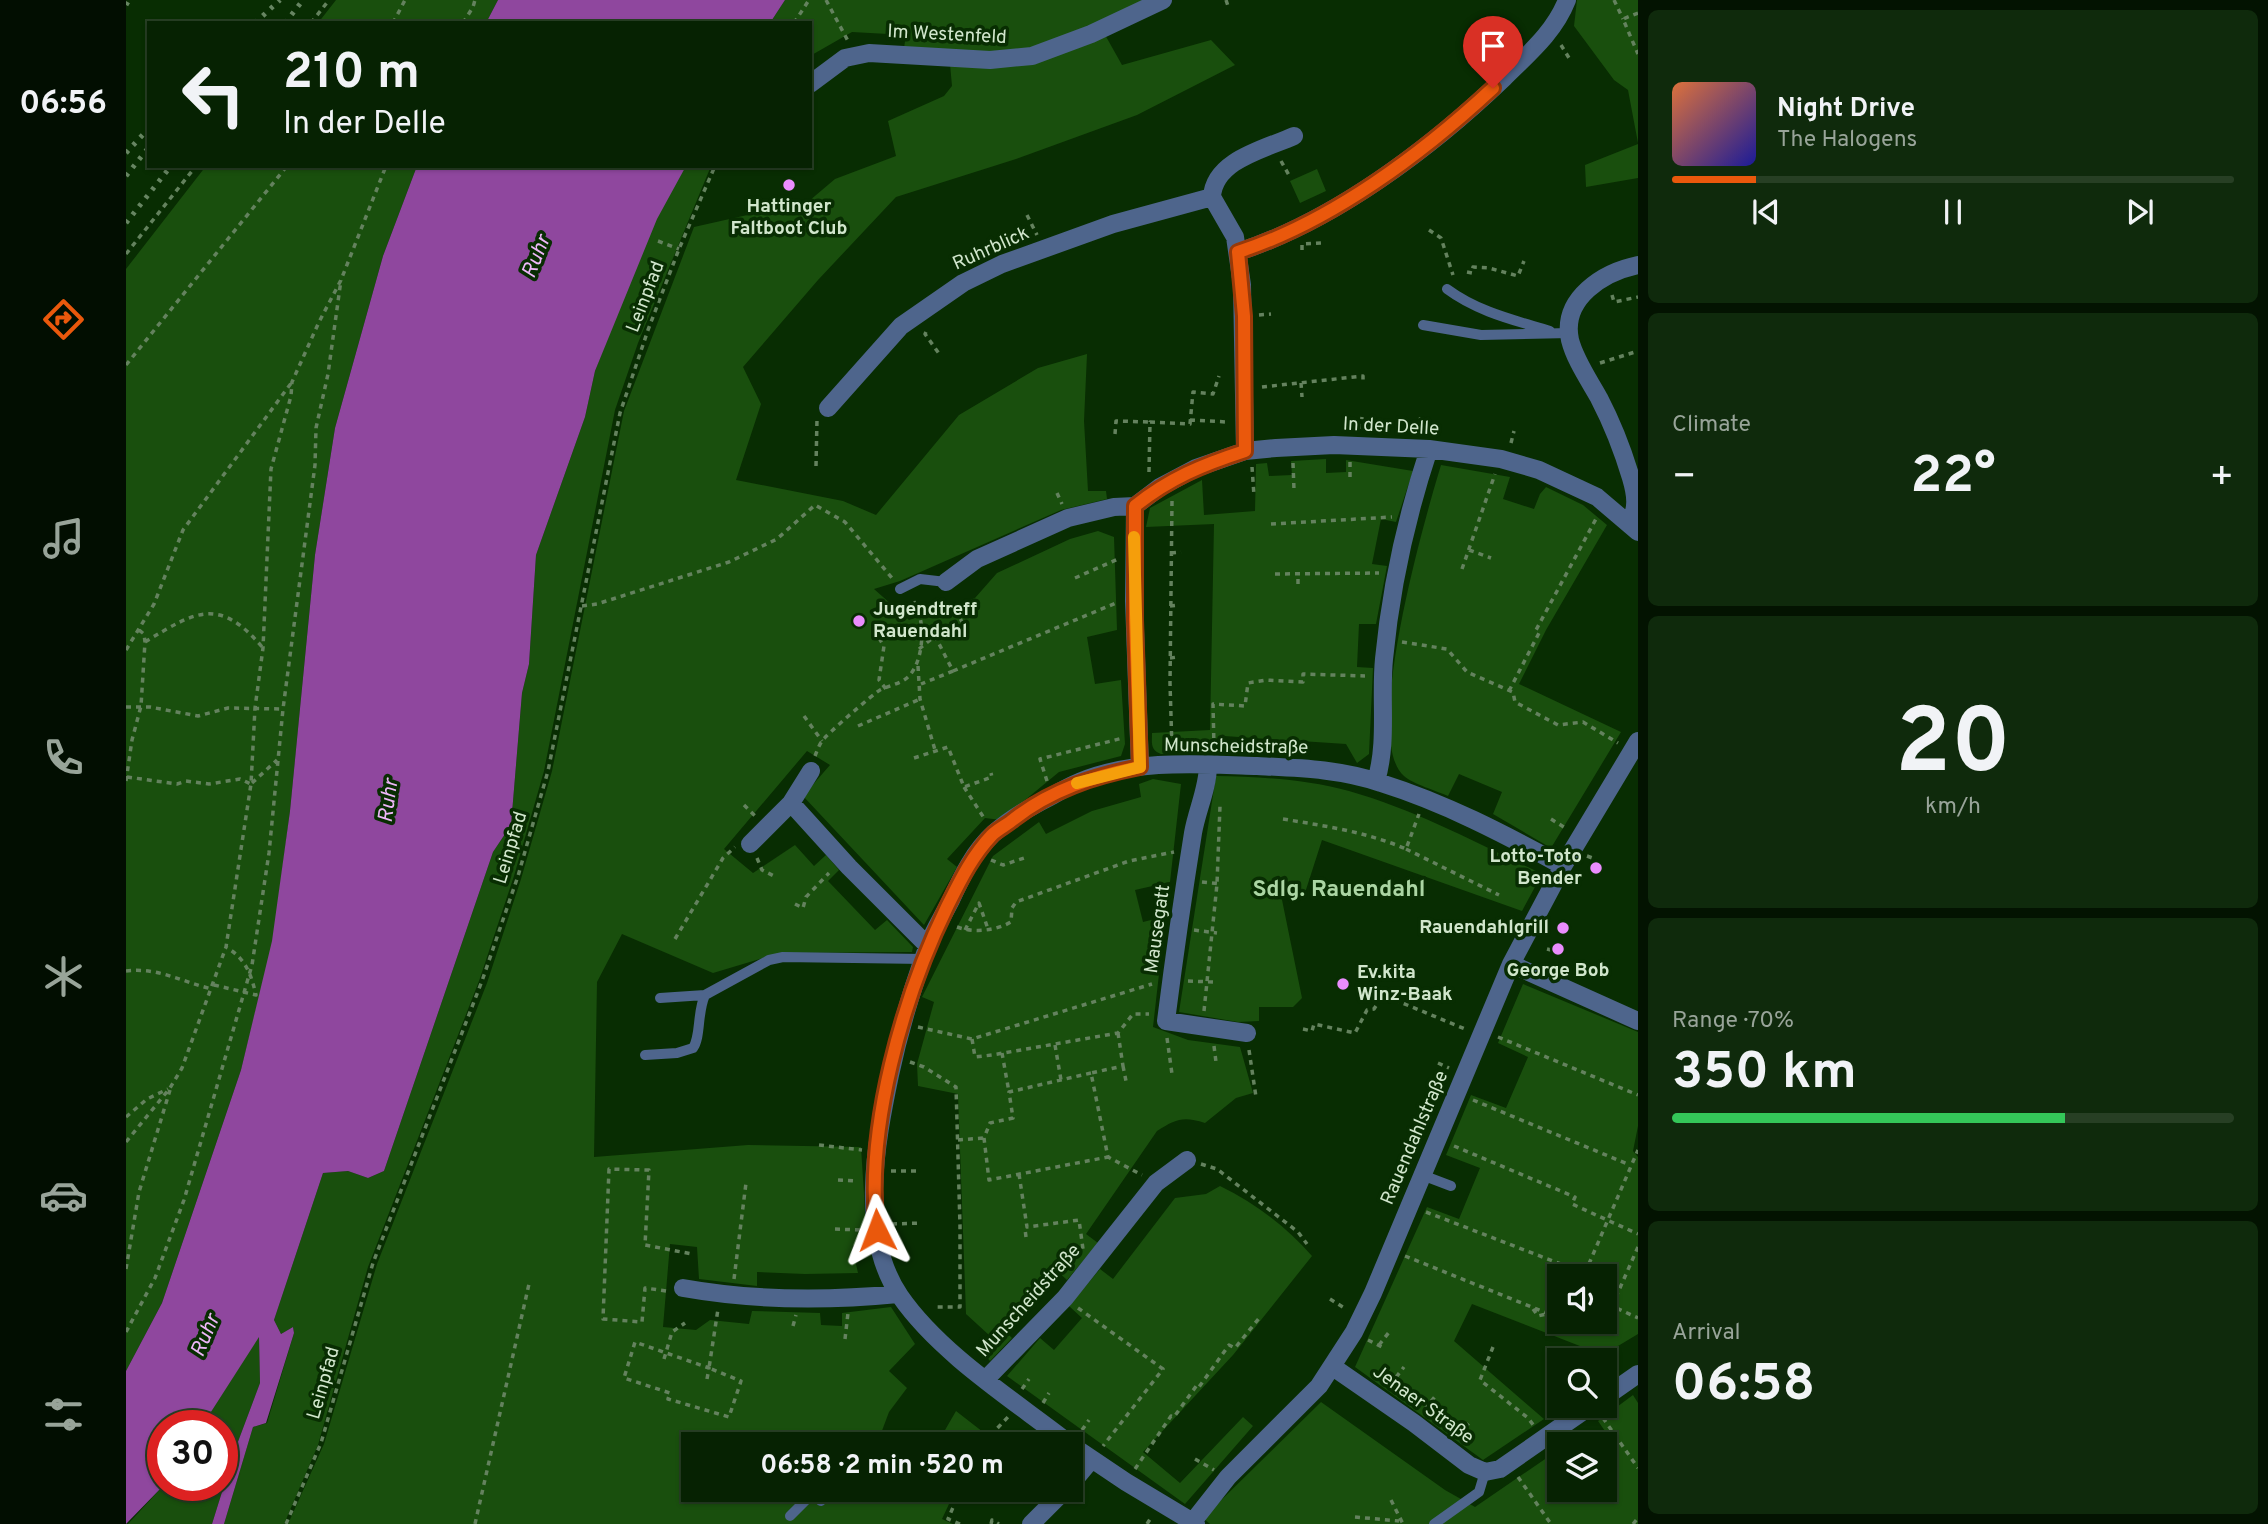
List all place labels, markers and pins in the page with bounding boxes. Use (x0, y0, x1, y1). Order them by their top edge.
pin (1463, 16, 1523, 88)
marker: Hattinger Faltboot Club (781, 177, 797, 193)
place label: Hattinger Faltboot Club (730, 195, 848, 241)
place label: Jugendtreff Rauendahl (873, 598, 977, 644)
marker: Jugendtreff Rauendahl (851, 613, 867, 629)
place label: Lotto-Toto Bender (1489, 845, 1582, 891)
marker: Lotto-Toto Bender (1588, 860, 1604, 876)
place label: Rauendahlgrill (1419, 916, 1549, 940)
marker: Rauendahlgrill (1555, 920, 1571, 936)
marker: George Bob (1550, 941, 1566, 957)
place label: George Bob (1507, 959, 1609, 983)
place label: Ev.kita Winz-Baak (1357, 961, 1453, 1007)
marker: Ev.kita Winz-Baak (1335, 976, 1351, 992)

